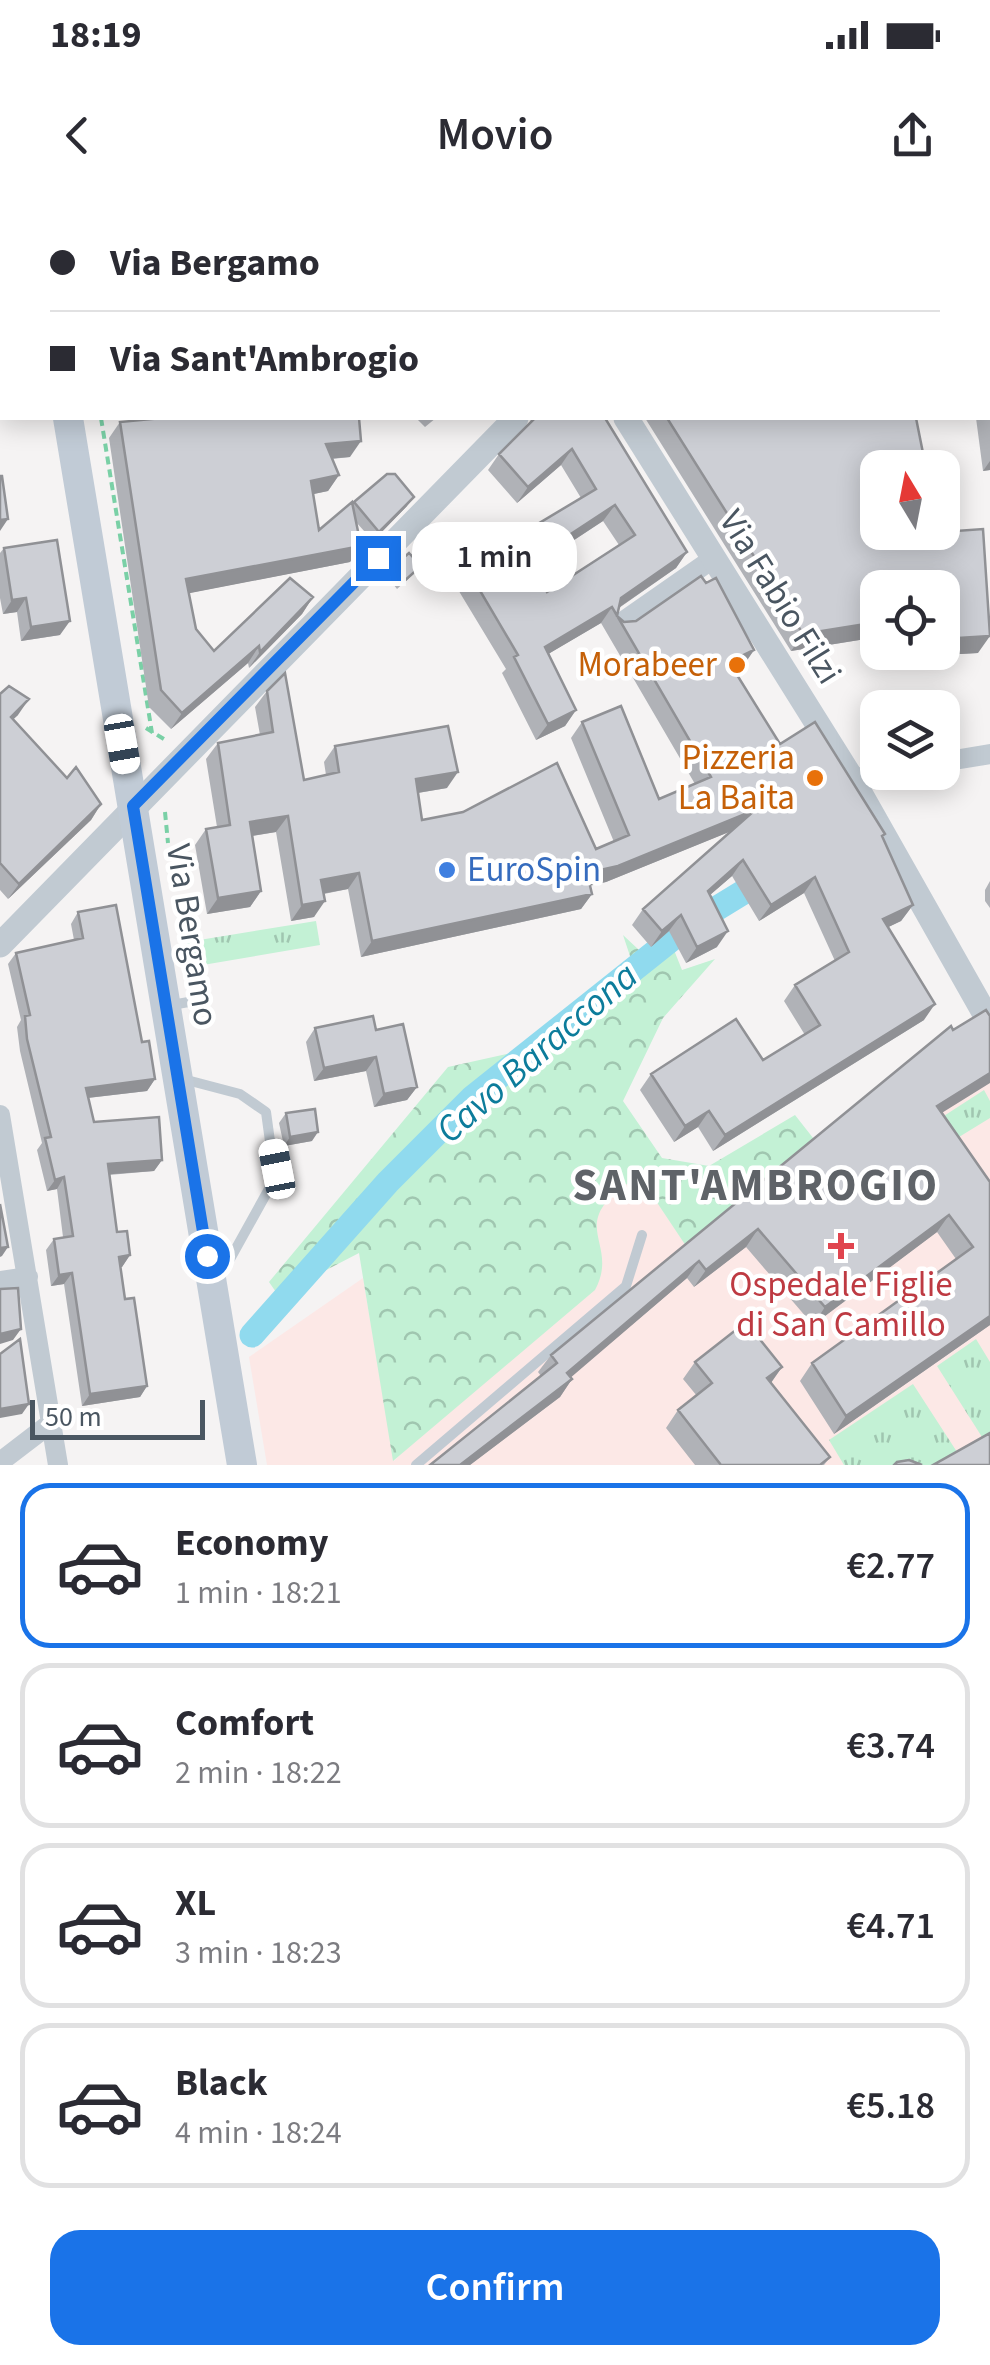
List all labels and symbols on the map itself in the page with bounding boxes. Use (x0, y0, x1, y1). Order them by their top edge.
north arrow (860, 450, 960, 550)
street label: Via Fabio Filzi (707, 500, 853, 694)
callout: 1 min (413, 523, 578, 593)
route end (356, 536, 401, 581)
place label: Morabeer (577, 640, 718, 690)
marker: Morabeer (726, 654, 748, 676)
car (102, 712, 142, 776)
place label: Pizzeria La Baita (678, 733, 795, 823)
marker: Pizzeria La Baita (804, 767, 826, 789)
street label: Via Bergamo (153, 840, 231, 1030)
place label: EuroSpin (467, 845, 601, 895)
marker: EuroSpin (436, 859, 458, 881)
water label: Cavo Baraccona (424, 950, 650, 1156)
car (257, 1137, 297, 1201)
district label: SANT'AMBROGIO (572, 1154, 940, 1218)
marker: Ospedale Figlie di San Camillo (828, 1233, 854, 1259)
route start (185, 1234, 230, 1279)
place label: Ospedale Figlie di San Camillo (729, 1260, 953, 1350)
scale bar (30, 1395, 205, 1440)

